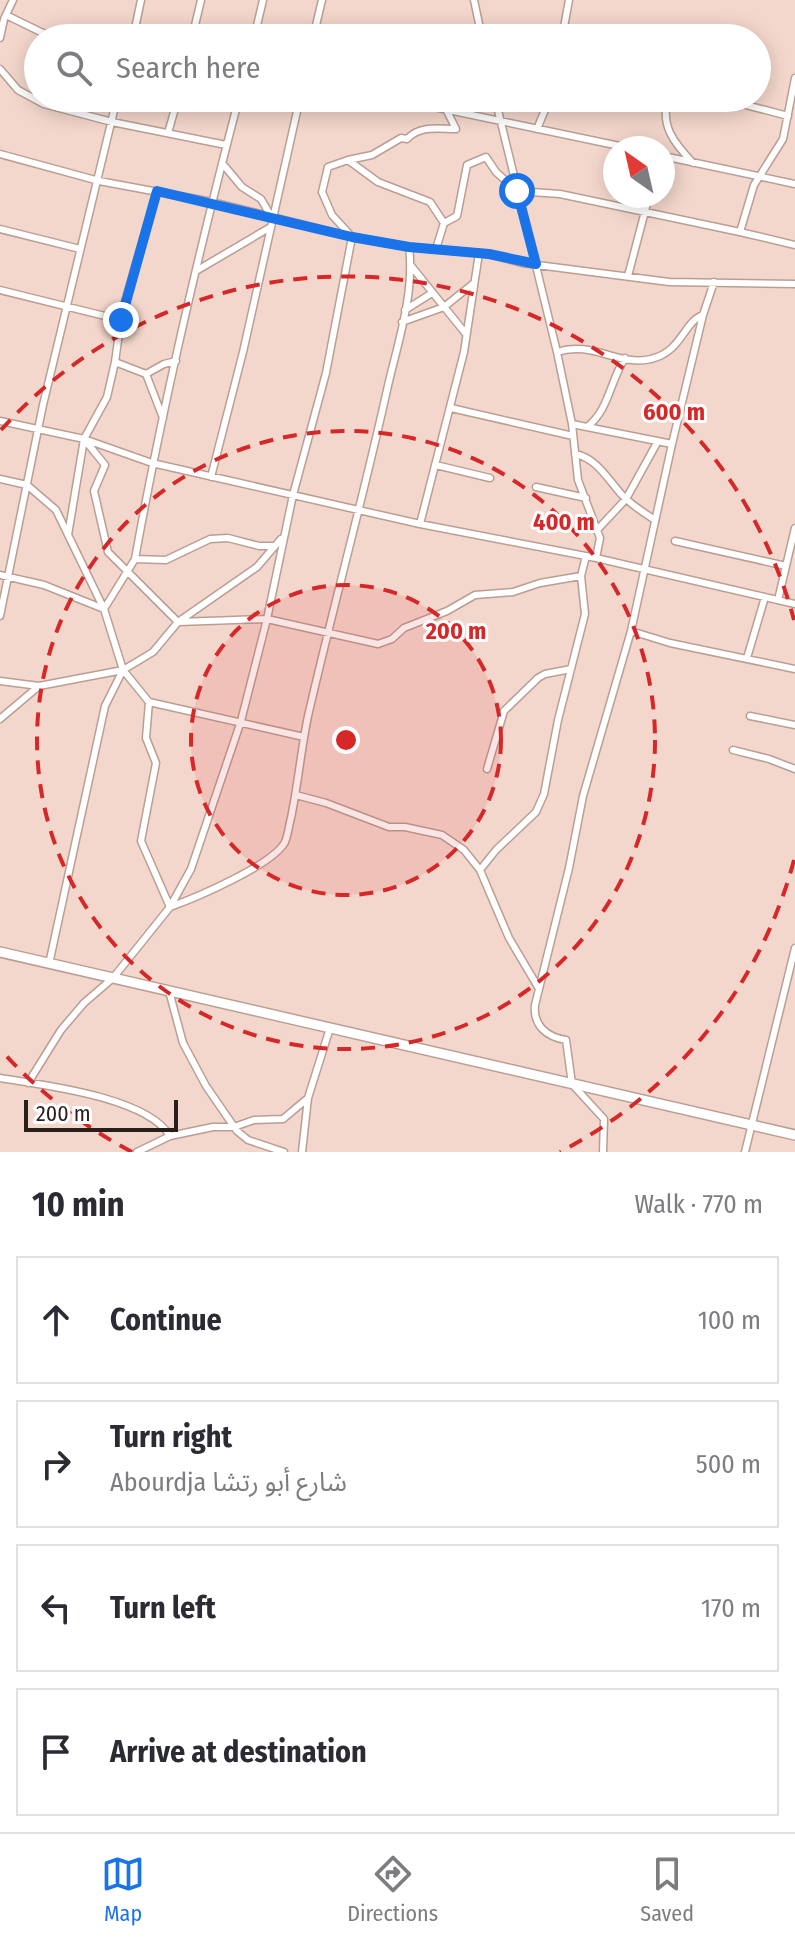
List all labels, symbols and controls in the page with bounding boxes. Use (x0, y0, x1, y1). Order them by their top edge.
search box (24, 24, 771, 112)
icon: search (52, 46, 96, 90)
text: Search here (116, 50, 261, 86)
north arrow (603, 136, 675, 208)
route start (499, 173, 535, 209)
route end (103, 302, 139, 338)
text: 600 m (643, 398, 705, 426)
text: 400 m (533, 508, 595, 536)
text: 200 m (425, 617, 486, 645)
centre of rings (332, 726, 360, 754)
scale bar (24, 1096, 178, 1132)
text: 200 m (36, 1100, 91, 1127)
text: 10 min (32, 1184, 125, 1225)
text: Walk · 770 m (635, 1189, 763, 1220)
icon: ahead (34, 1298, 78, 1342)
text: Continue (110, 1302, 222, 1338)
text: 100 m (698, 1305, 761, 1336)
text: Turn right (110, 1419, 232, 1455)
icon: right (34, 1442, 78, 1486)
text: 500 m (696, 1449, 761, 1480)
text: Abourdja شارع أبو رتشا (110, 1467, 347, 1498)
icon: left (34, 1586, 78, 1630)
text: Turn left (110, 1590, 216, 1626)
text: 170 m (701, 1593, 761, 1624)
icon: arrive (34, 1730, 78, 1774)
text: Arrive at destination (110, 1734, 367, 1770)
tab: Map (101, 1852, 145, 1927)
tab: Directions (347, 1852, 438, 1927)
tab: Saved (640, 1852, 694, 1927)

